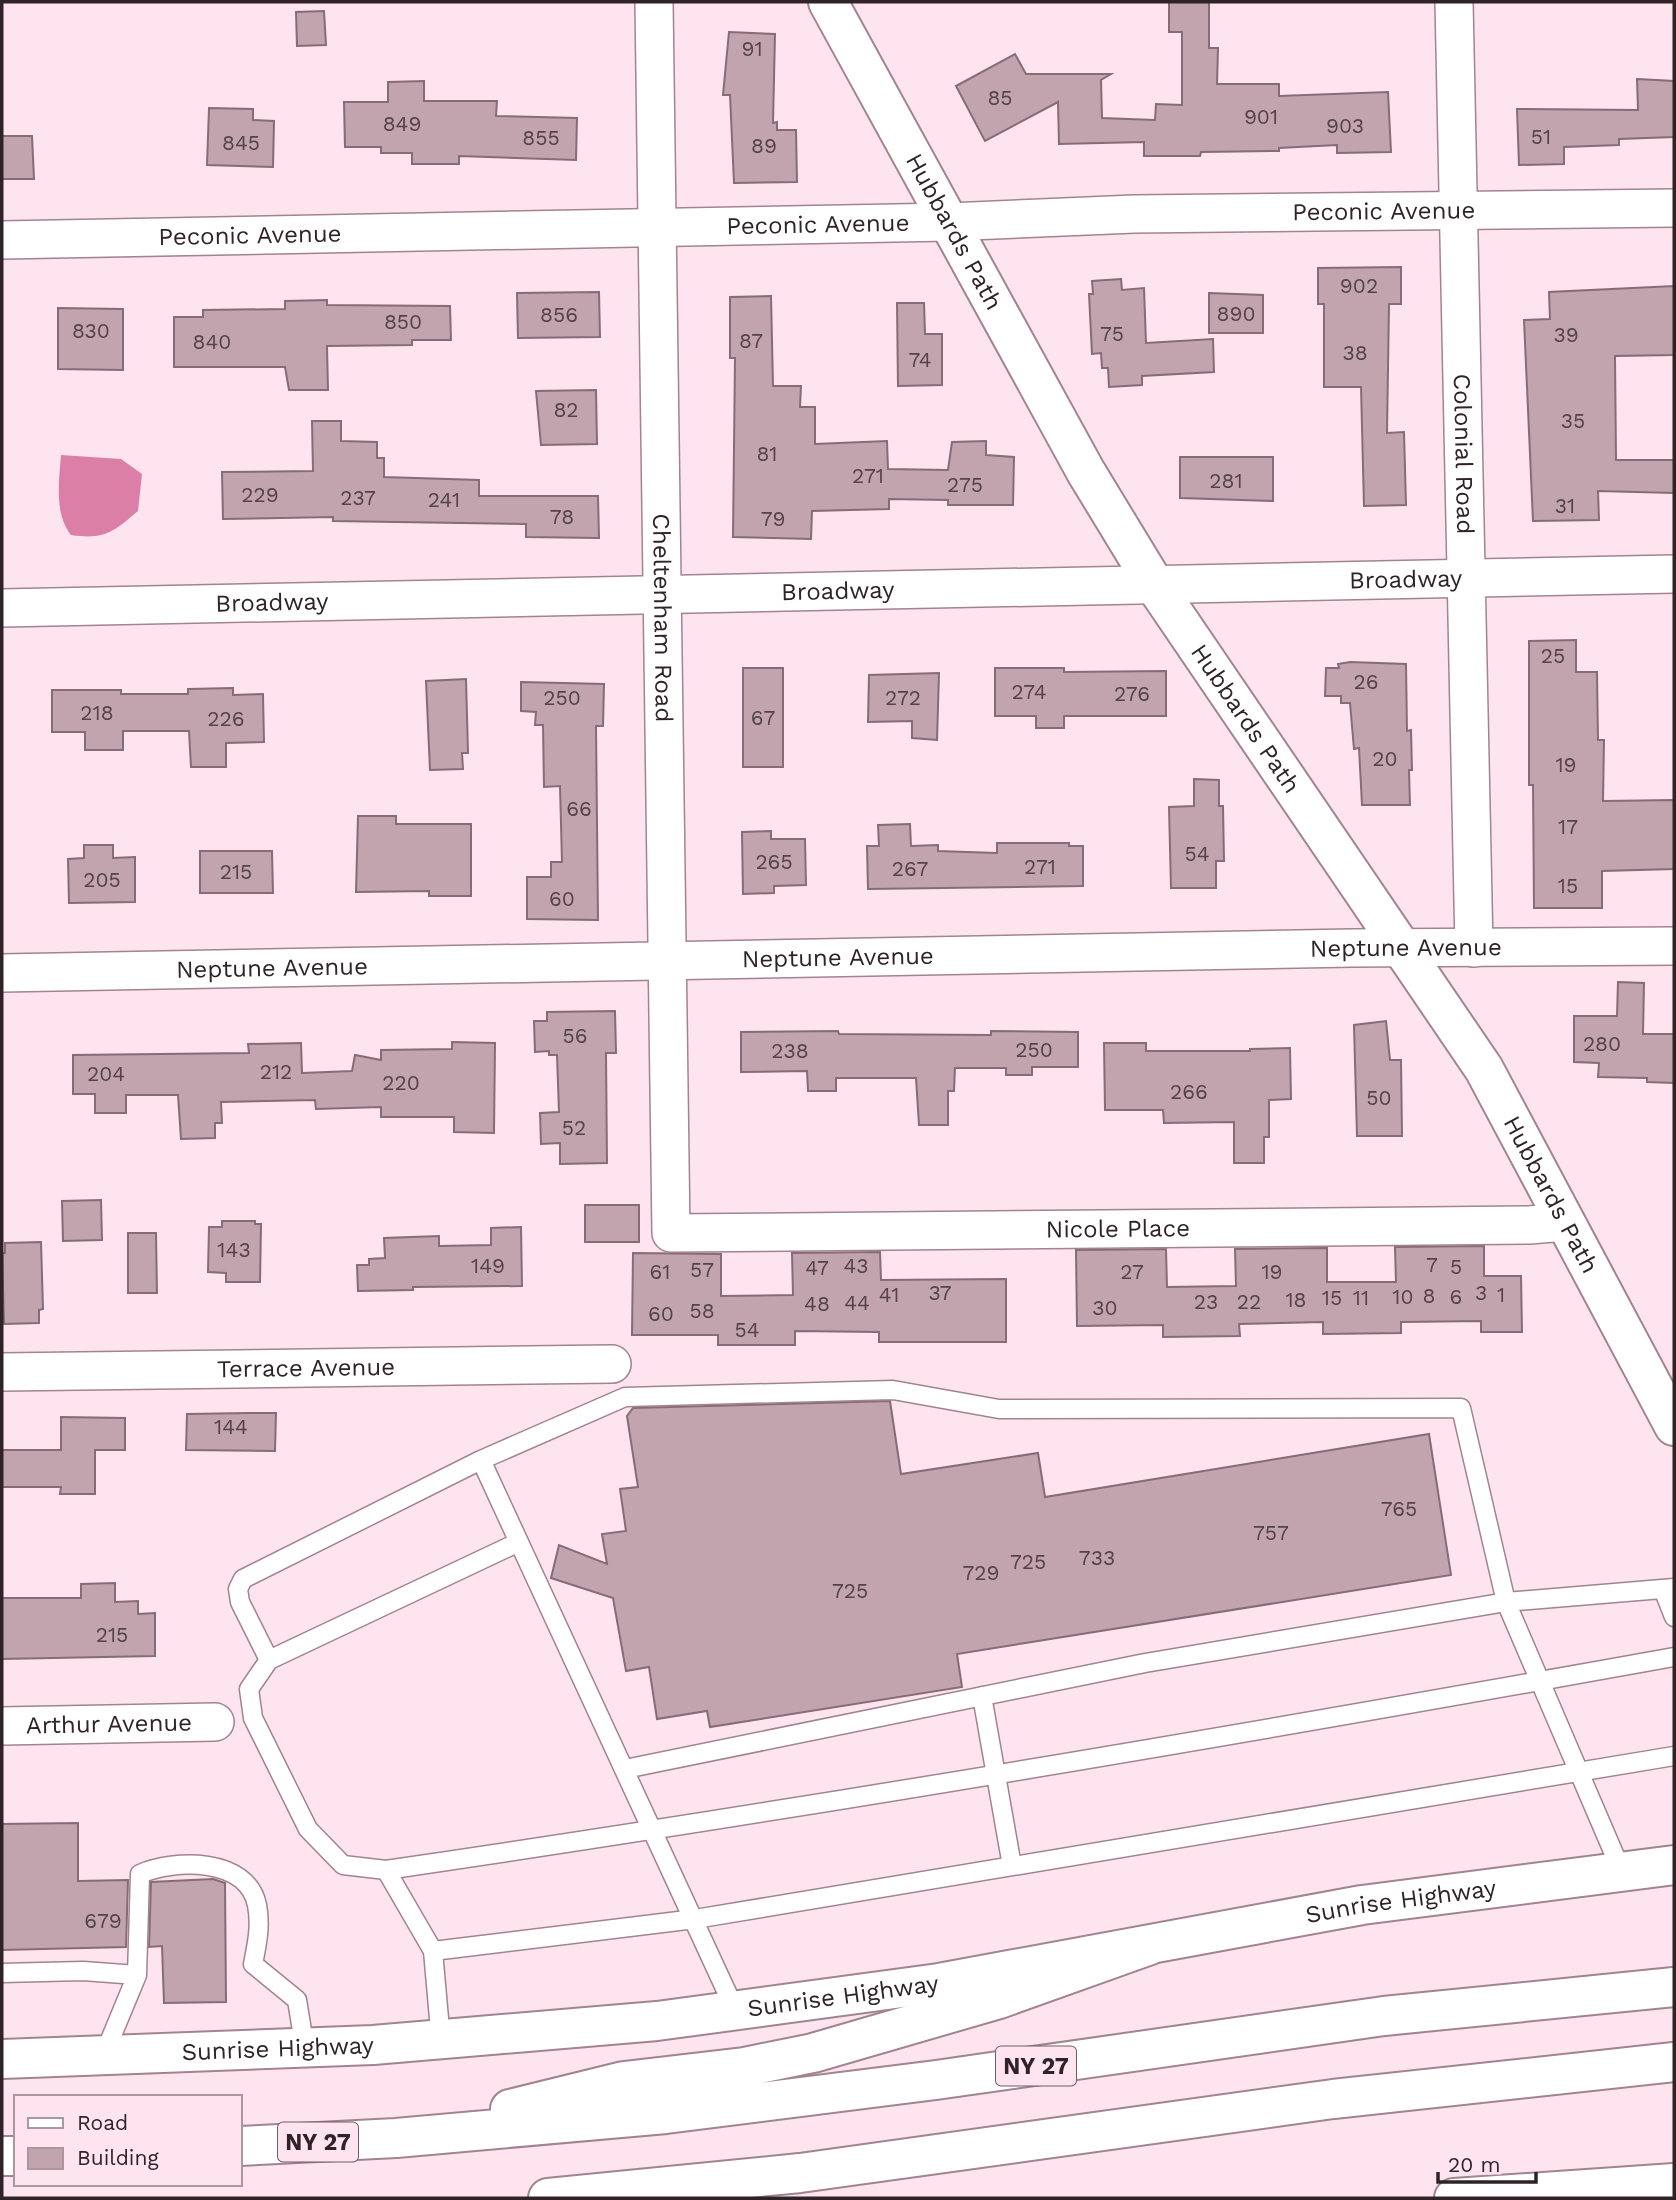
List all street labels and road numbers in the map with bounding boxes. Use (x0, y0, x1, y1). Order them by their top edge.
street label: Hubbards Path (900, 149, 1008, 315)
street label: Peconic Avenue (1292, 196, 1475, 226)
street label: Peconic Avenue (726, 209, 910, 240)
street label: Peconic Avenue (158, 220, 342, 251)
street label: Colonial Road (1448, 373, 1479, 535)
street label: Cheltenham Road (647, 513, 678, 723)
street label: Broadway (1349, 564, 1463, 595)
street label: Broadway (781, 576, 895, 606)
street label: Broadway (215, 587, 329, 618)
street label: Hubbards Path (1185, 639, 1306, 798)
street label: Neptune Avenue (1310, 933, 1502, 963)
street label: Neptune Avenue (742, 942, 934, 973)
street label: Neptune Avenue (176, 952, 368, 984)
street label: Hubbards Path (1498, 1111, 1604, 1278)
street label: Nicole Place (1046, 1214, 1190, 1244)
street label: Terrace Avenue (217, 1353, 395, 1383)
street label: Arthur Avenue (26, 1708, 192, 1740)
street label: Sunrise Highway (1303, 1874, 1499, 1929)
street label: Sunrise Highway (746, 1969, 941, 2023)
street label: Sunrise Highway (181, 2031, 375, 2066)
road number: NY 27 (996, 2047, 1076, 2086)
road number: NY 27 (278, 2122, 358, 2162)

